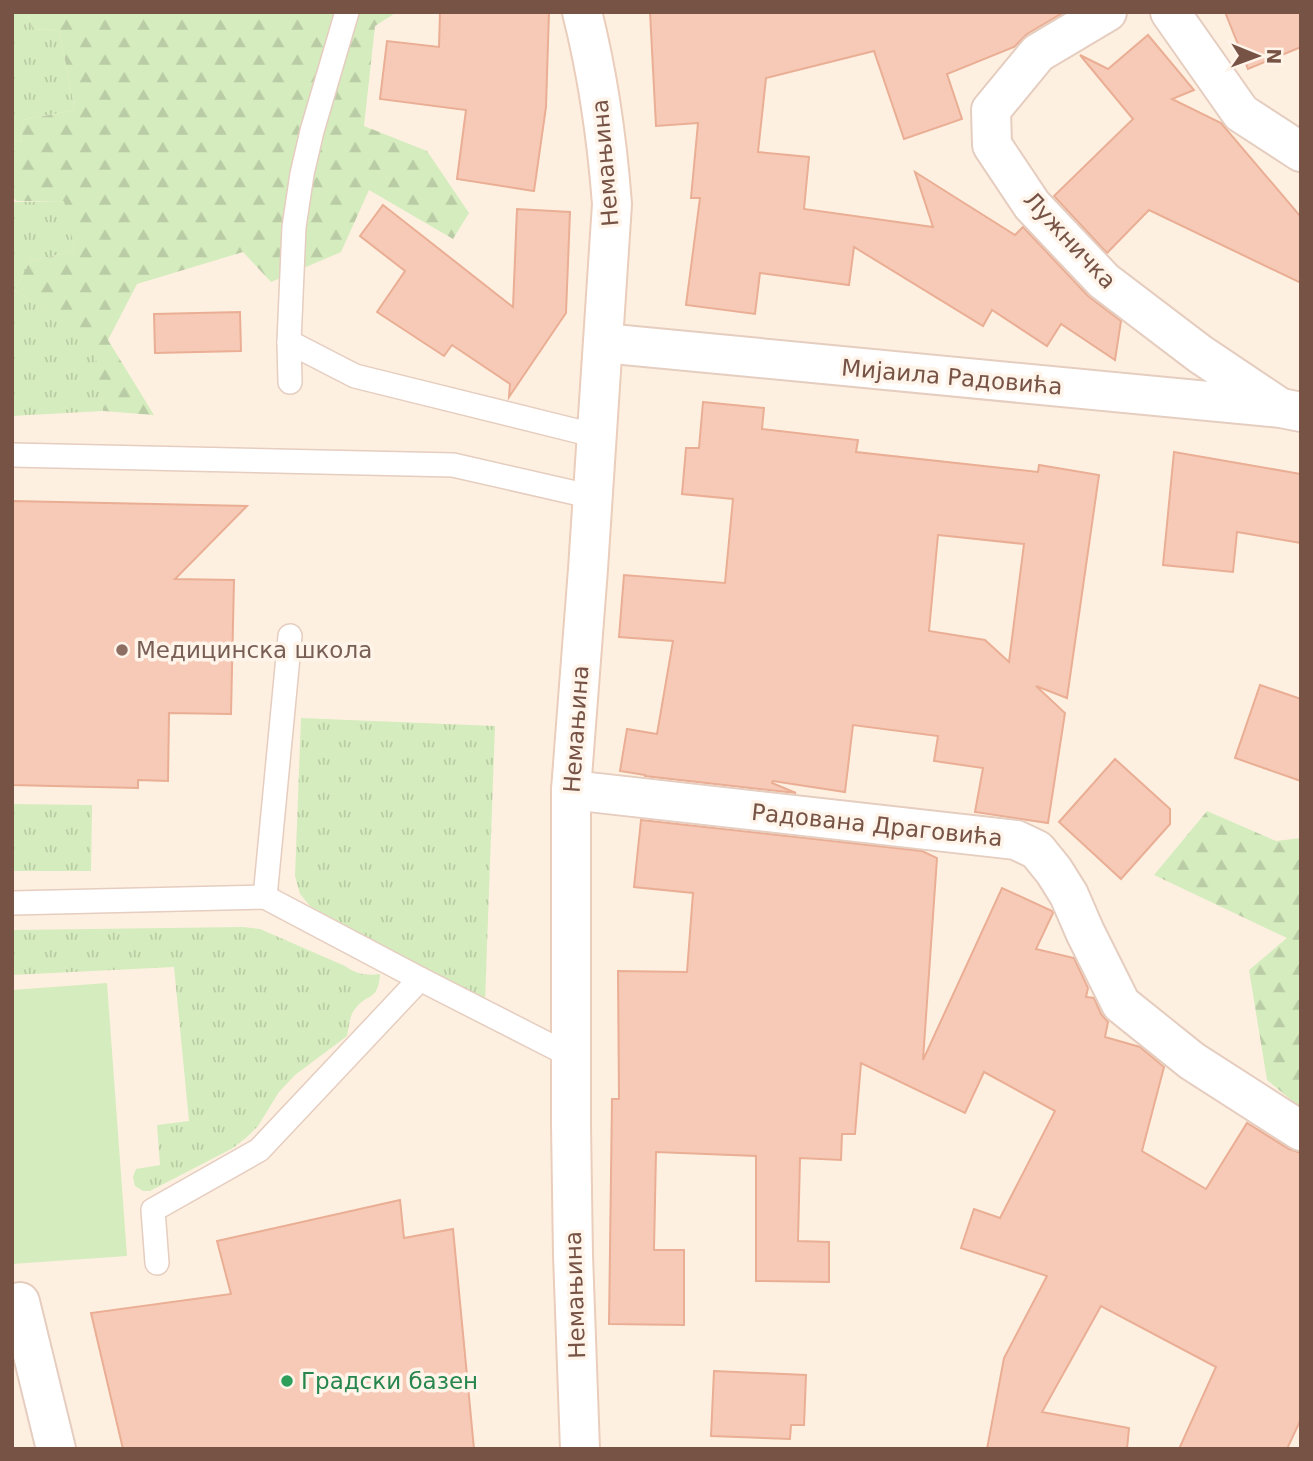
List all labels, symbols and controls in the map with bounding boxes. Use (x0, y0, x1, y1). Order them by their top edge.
north arrow (1222, 21, 1292, 91)
text: N (1263, 48, 1285, 64)
street label: Немањина (586, 98, 624, 228)
street label: Лужничка (1018, 186, 1122, 294)
street label: Мијаила Радовића (840, 354, 1064, 400)
place label: Медицинска школа (136, 637, 372, 663)
marker: Медицинска школа (114, 642, 130, 658)
street label: Немањина (559, 664, 593, 794)
street label: Радована Драговића (750, 799, 1004, 851)
street label: Немањина (560, 1231, 590, 1359)
place label: Градски базен (301, 1368, 478, 1394)
marker: Градски базен (279, 1373, 295, 1389)

